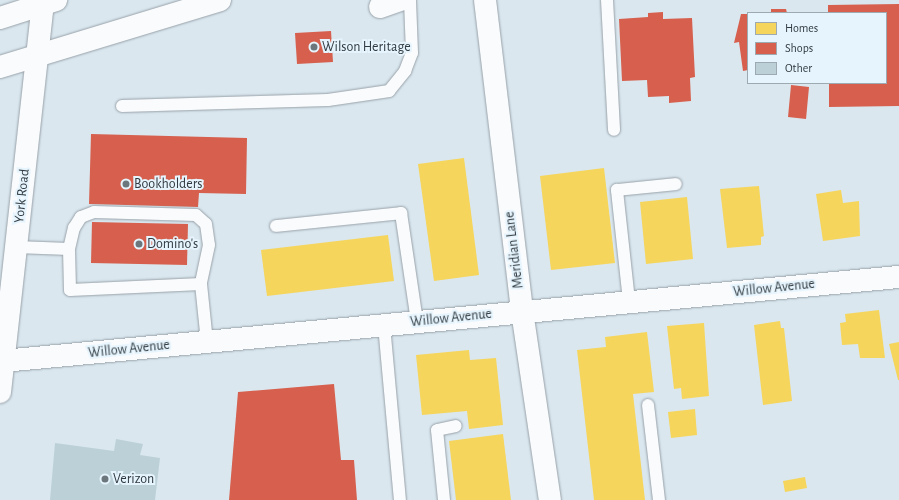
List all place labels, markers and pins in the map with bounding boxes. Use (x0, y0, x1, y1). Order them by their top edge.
place label: Wilson Heritage (322, 39, 411, 55)
marker: Wilson Heritage (309, 42, 319, 52)
place label: Bookholders (134, 176, 203, 192)
marker: Bookholders (121, 179, 131, 189)
place label: Domino's (147, 236, 198, 252)
marker: Domino's (134, 239, 144, 249)
place label: Verizon (113, 471, 154, 487)
marker: Verizon (100, 474, 110, 484)

